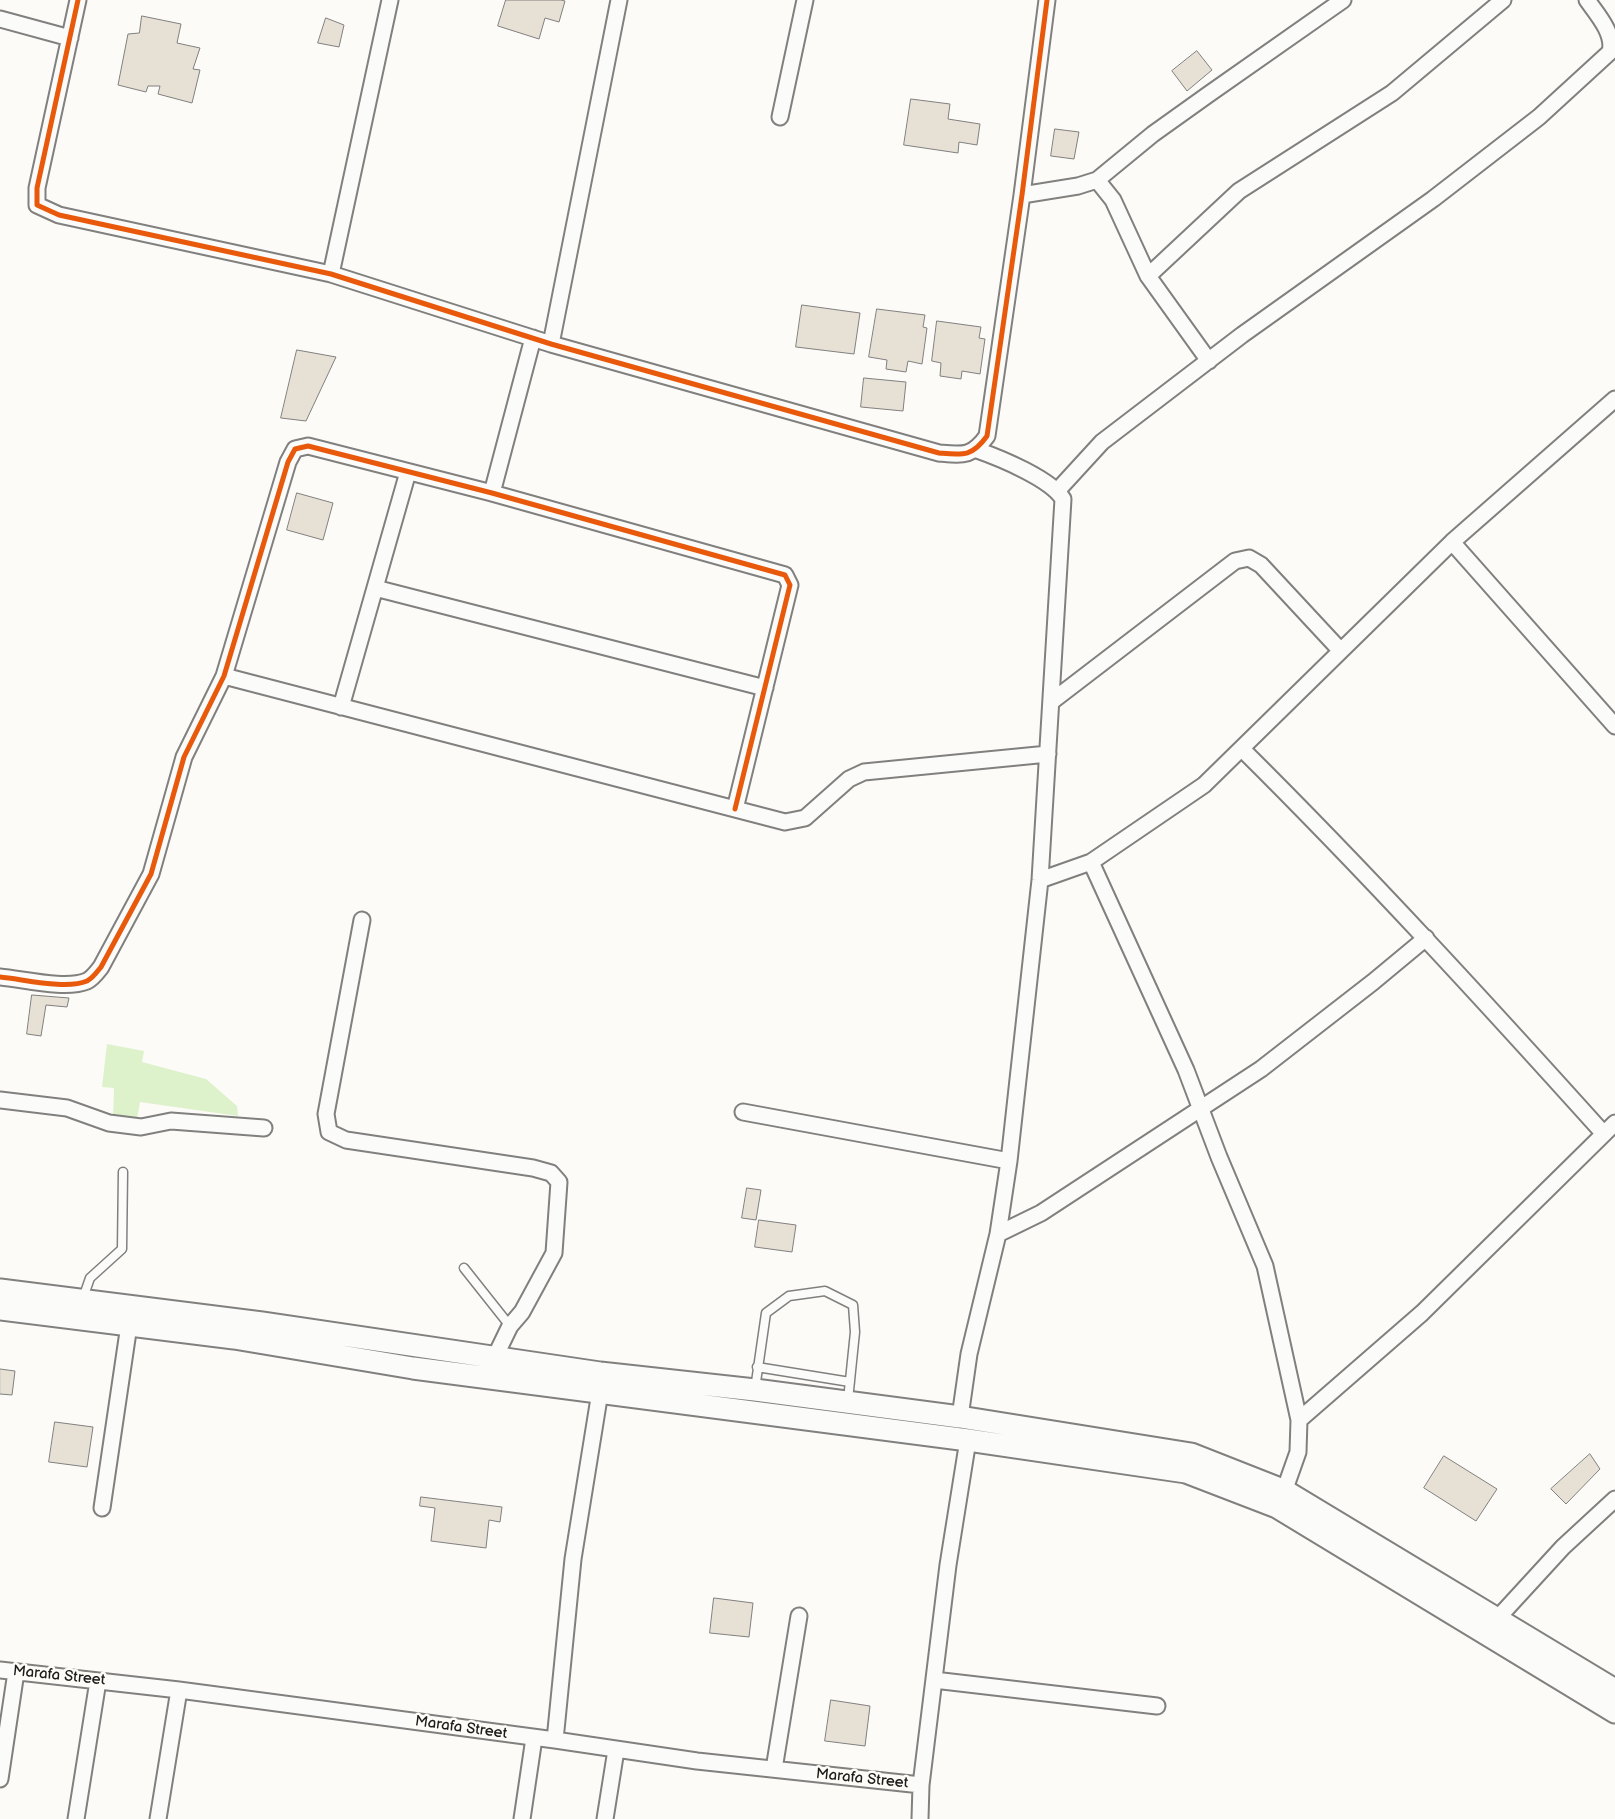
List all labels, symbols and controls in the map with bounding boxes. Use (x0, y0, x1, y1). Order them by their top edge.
street label: Marafa Street (12, 1662, 106, 1690)
street label: Marafa Street (414, 1713, 508, 1743)
street label: Marafa Street (815, 1765, 909, 1793)

